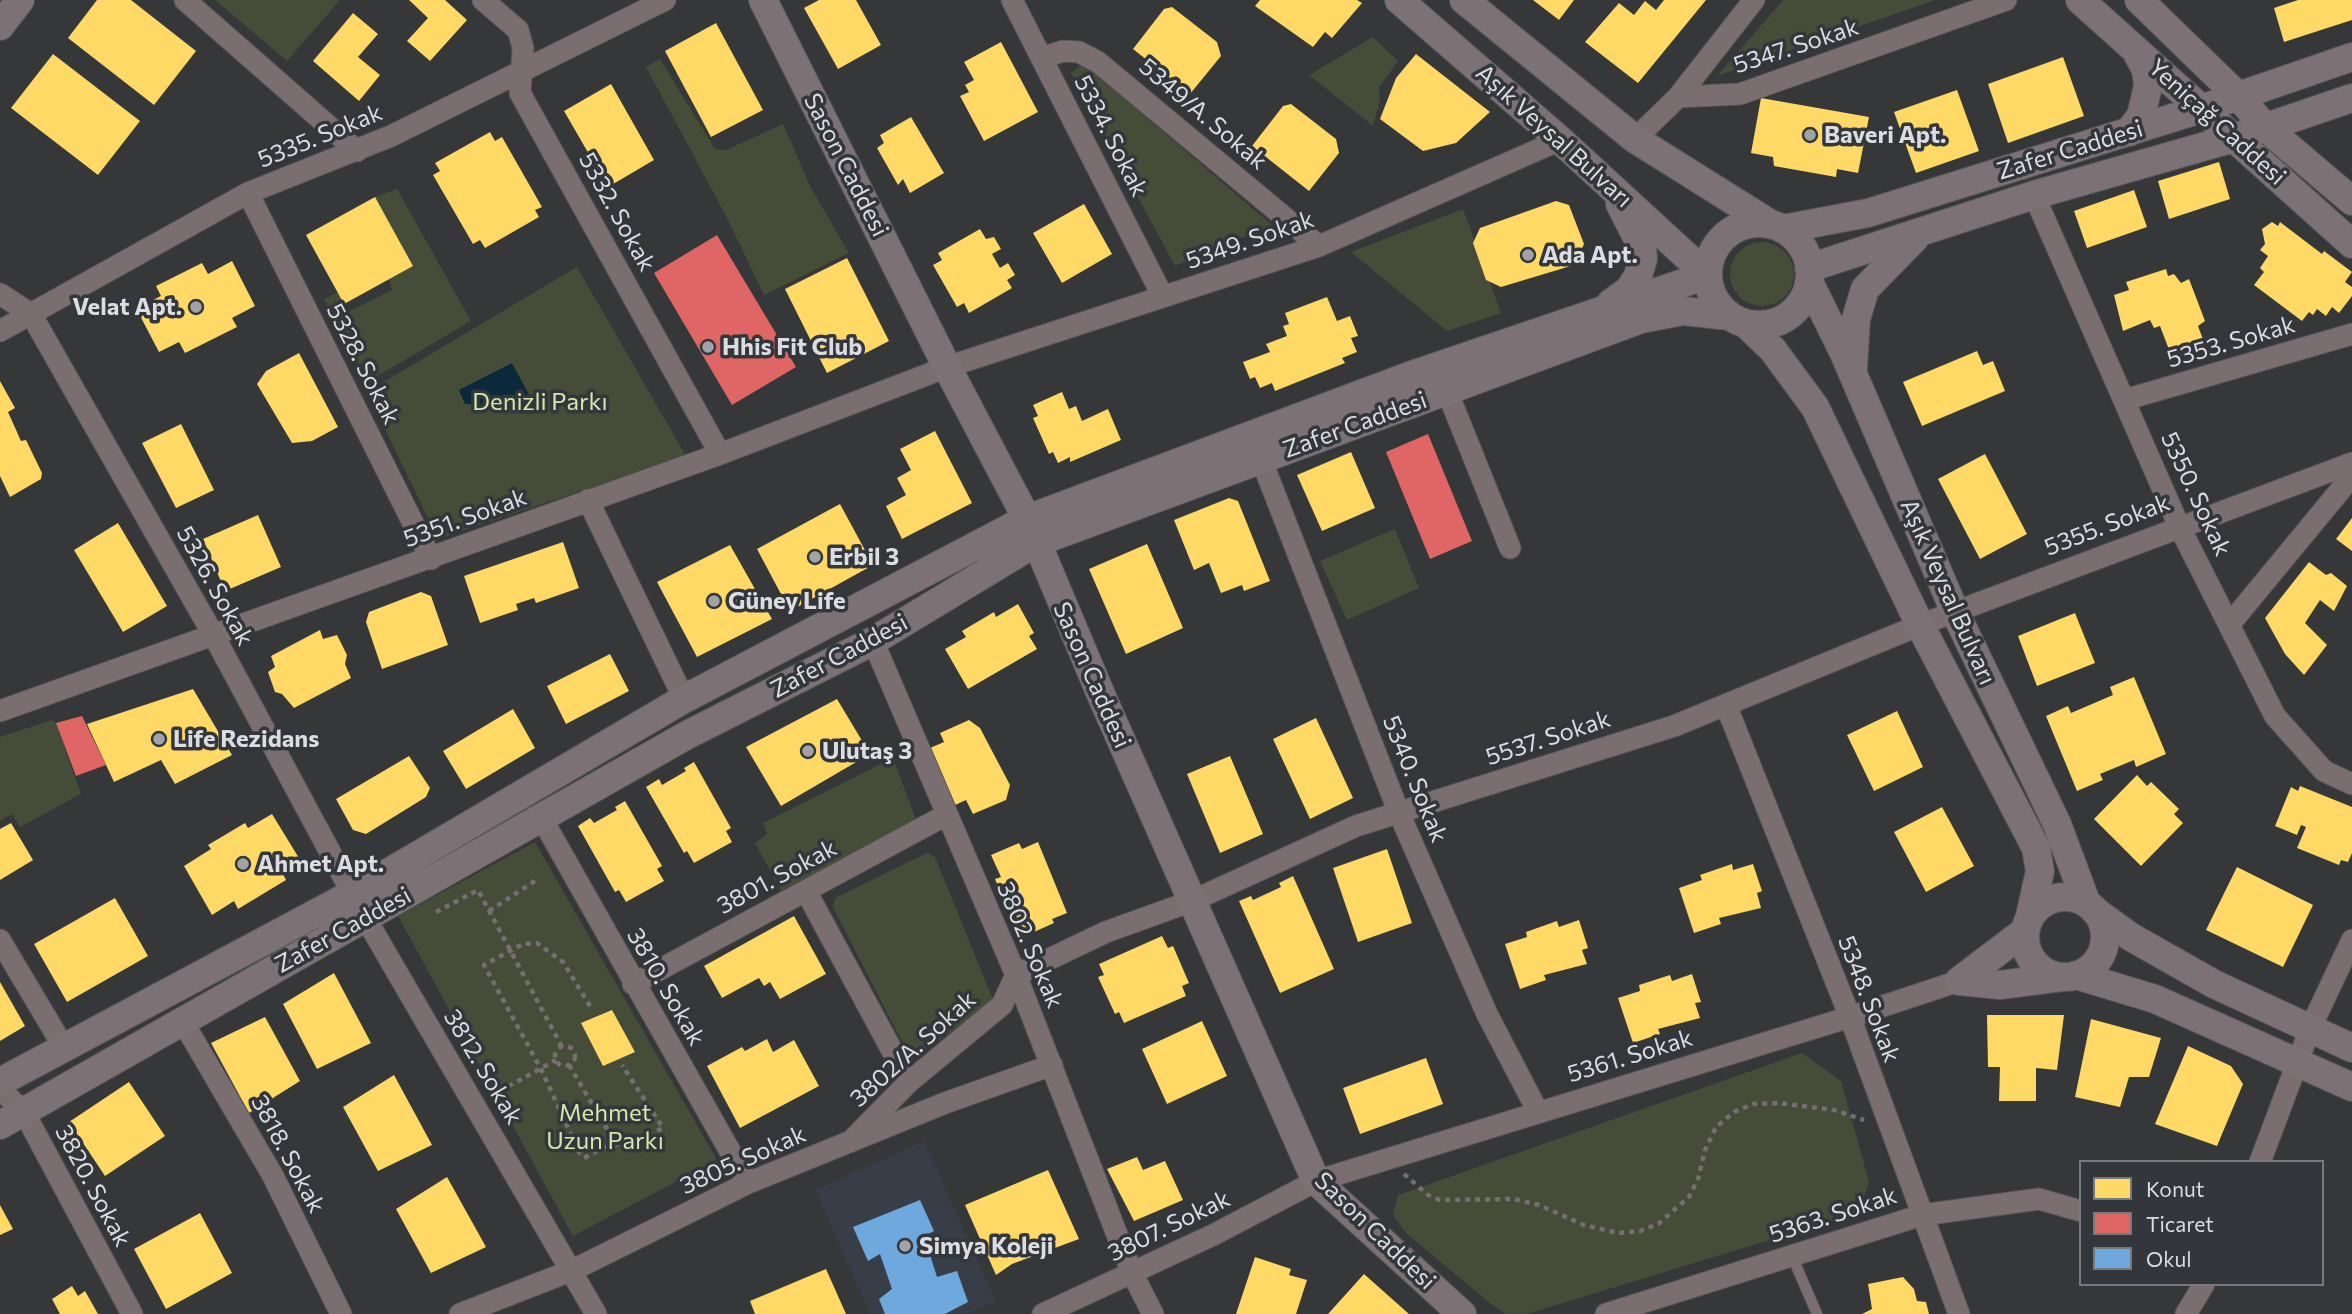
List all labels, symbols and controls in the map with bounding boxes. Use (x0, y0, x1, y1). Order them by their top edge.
street label: 5347. Sokak (1730, 12, 1862, 80)
street label: 5349/A. Sokak (1133, 52, 1273, 176)
street label: Yeniçağ Caddesi (2143, 53, 2291, 191)
street label: Aşık Veysal Bulvarı (1470, 58, 1638, 214)
street label: 5334. Sokak (1068, 70, 1154, 202)
street label: Sason Caddesi (798, 89, 894, 241)
street label: 5335. Sokak (254, 98, 386, 174)
street label: Zafer Caddesi (1994, 114, 2146, 186)
place label: Baveri Apt. (1824, 121, 1946, 149)
marker: Baveri Apt. (1802, 127, 1818, 143)
street label: 5332. Sokak (573, 147, 661, 277)
street label: 5349. Sokak (1182, 205, 1318, 275)
place label: Ada Apt. (1542, 241, 1638, 269)
marker: Ada Apt. (1520, 247, 1536, 263)
place label: Velat Apt. (72, 293, 182, 321)
marker: Velat Apt. (188, 299, 204, 315)
street label: 5328. Sokak (320, 299, 406, 429)
street label: 5353. Sokak (2164, 310, 2298, 374)
place label: Hhis Fit Club (722, 333, 862, 361)
marker: Hhis Fit Club (700, 339, 716, 355)
street label: Zafer Caddesi (1279, 386, 1431, 464)
park label: Denizli Parkı (472, 388, 608, 416)
street label: 5350. Sokak (2155, 427, 2237, 561)
street label: 5351. Sokak (400, 482, 530, 554)
street label: 5355. Sokak (2040, 488, 2174, 562)
street label: Aşık Veysal Bulvarı (1894, 495, 2002, 689)
street label: 5326. Sokak (170, 521, 260, 651)
place label: Erbil 3 (829, 543, 899, 571)
marker: Erbil 3 (807, 549, 823, 565)
place label: Güney Life (728, 587, 846, 615)
marker: Güney Life (706, 593, 722, 609)
street label: Sason Caddesi (1047, 598, 1137, 752)
street label: Zafer Caddesi (766, 608, 912, 704)
street label: 5537. Sokak (1482, 704, 1614, 772)
street label: 5340. Sokak (1376, 711, 1454, 847)
place label: Life Rezidans (173, 725, 319, 753)
marker: Life Rezidans (151, 731, 167, 747)
place label: Ulutaş 3 (822, 737, 912, 765)
marker: Ulutaş 3 (800, 743, 816, 759)
street label: 3801. Sokak (712, 833, 842, 921)
place label: Ahmet Apt. (257, 850, 384, 878)
marker: Ahmet Apt. (235, 856, 251, 872)
street label: 3802. Sokak (990, 878, 1070, 1012)
street label: Zafer Caddesi (270, 881, 416, 979)
street label: 3810. Sokak (621, 923, 711, 1051)
street label: 5348. Sokak (1832, 932, 1906, 1066)
street label: 3802/A. Sokak (844, 985, 982, 1113)
street label: 3812. Sokak (437, 1004, 529, 1130)
street label: 5361. Sokak (1564, 1023, 1696, 1089)
street label: 3818. Sokak (245, 1090, 331, 1218)
park label: Mehmet Uzun Parkı (546, 1099, 664, 1155)
street label: 3805. Sokak (676, 1119, 810, 1201)
street label: 3820. Sokak (49, 1120, 137, 1252)
legend (2079, 1160, 2324, 1286)
street label: Sason Caddesi (1309, 1166, 1441, 1296)
text: Konut (2146, 1176, 2204, 1201)
street label: 5363. Sokak (1766, 1181, 1900, 1249)
street label: 3807. Sokak (1103, 1184, 1235, 1268)
text: Ticaret (2146, 1211, 2214, 1236)
place label: Simya Koleji (919, 1232, 1053, 1260)
marker: Simya Koleji (897, 1238, 913, 1254)
text: Okul (2146, 1246, 2192, 1271)

